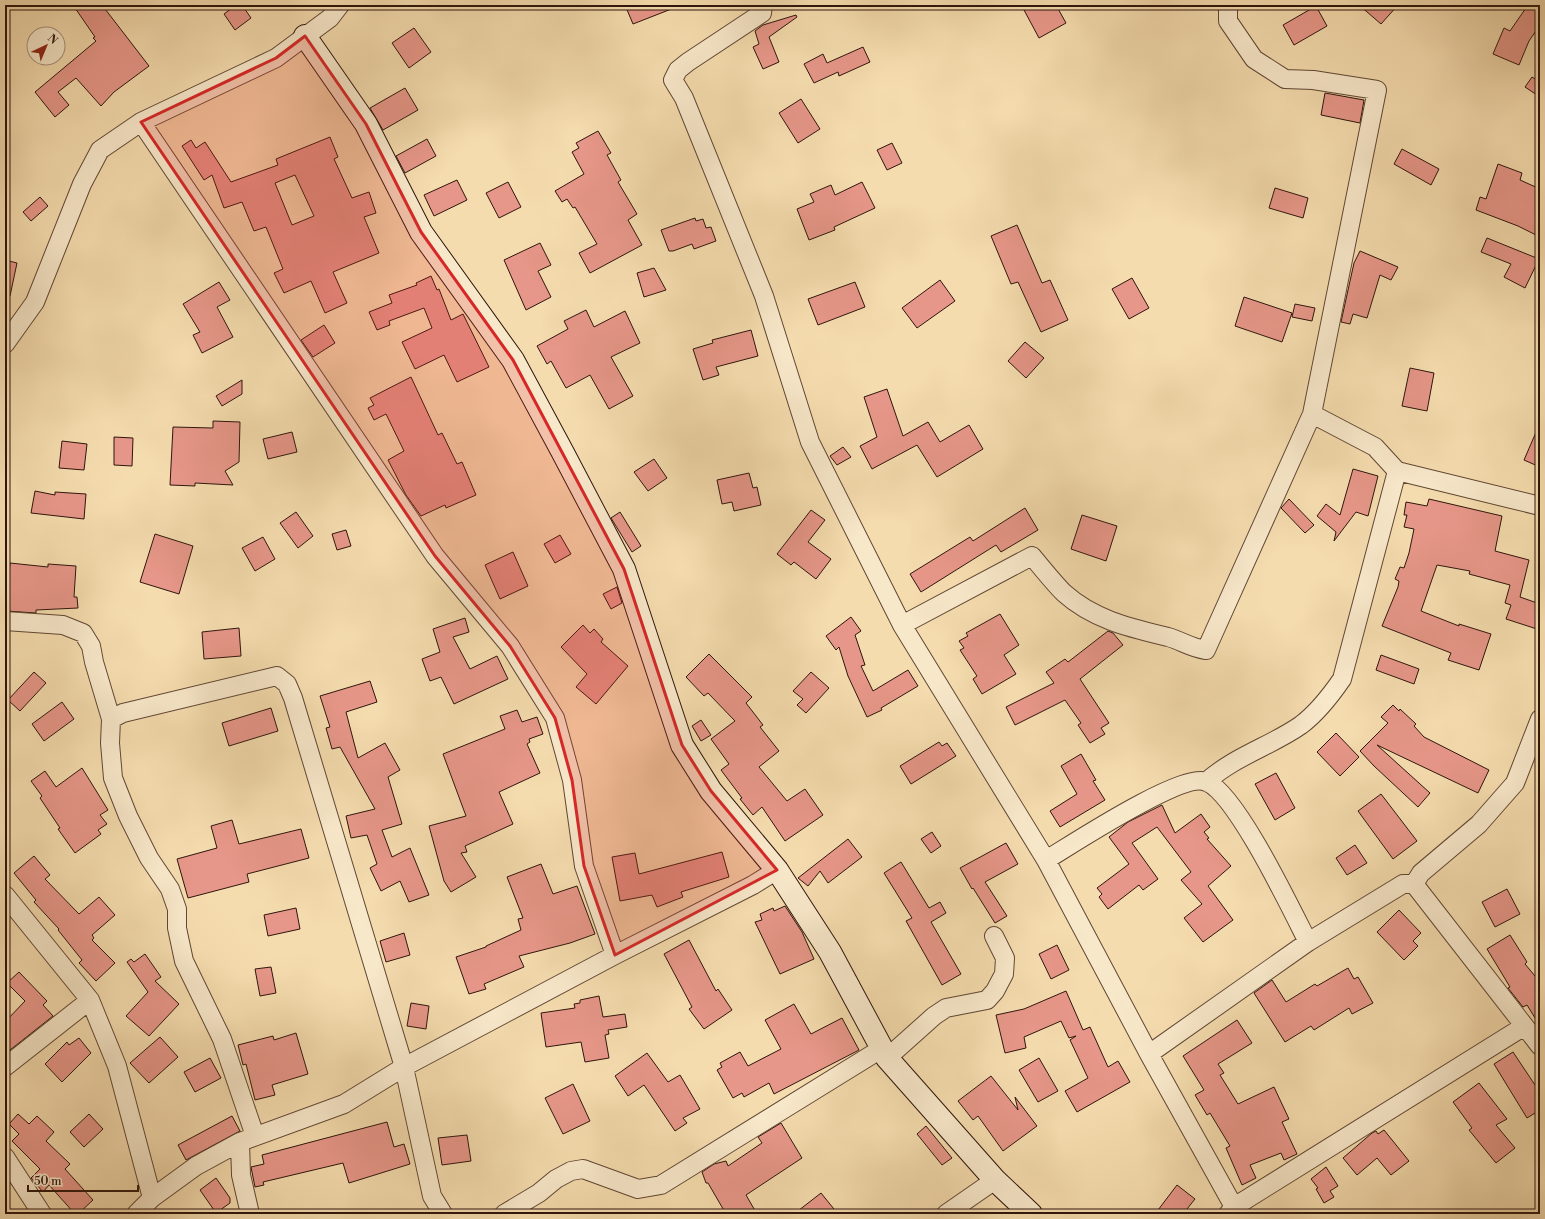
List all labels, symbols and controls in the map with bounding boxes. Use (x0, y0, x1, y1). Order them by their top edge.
north arrow (26, 26, 66, 66)
text: N (44, 31, 60, 48)
scale bar (28, 1167, 138, 1193)
text: 50 m (34, 1174, 62, 1189)

